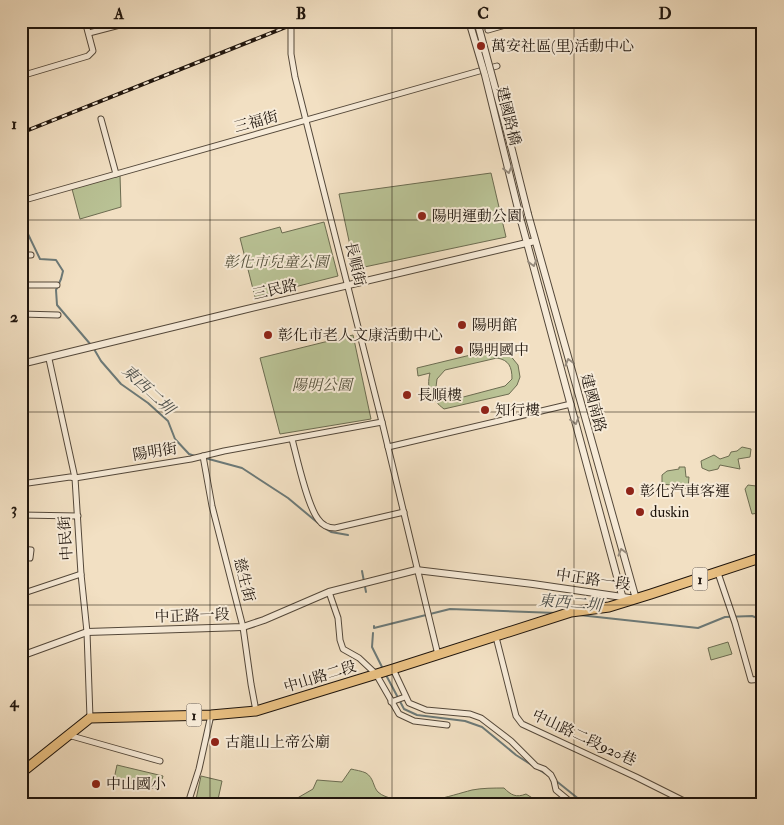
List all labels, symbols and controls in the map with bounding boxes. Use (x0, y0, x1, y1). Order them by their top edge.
text: A (113, 4, 125, 24)
text: B (296, 4, 306, 24)
text: C (477, 4, 489, 24)
text: D (658, 4, 672, 24)
place label: 萬安社區(里)活動中心 (491, 37, 634, 56)
marker: 萬安社區(里)活動中心 (475, 40, 487, 52)
street label: 建國路橋 (492, 85, 524, 147)
street label: 三福街 (232, 107, 280, 137)
text: 1 (11, 114, 17, 134)
one-way arrow (502, 165, 513, 174)
place label: 陽明運動公園 (432, 207, 522, 226)
marker: 陽明運動公園 (416, 210, 428, 222)
street label: 長順街 (341, 240, 369, 288)
park label: 彰化市兒童公園 (223, 253, 330, 272)
one-way arrow (528, 259, 538, 267)
street label: 三民路 (251, 276, 299, 304)
text: 2 (10, 307, 18, 327)
place label: 陽明館 (472, 316, 517, 335)
marker: 陽明館 (456, 319, 468, 331)
place label: 彰化市老人文康活動中心 (278, 326, 443, 345)
marker: 彰化市老人文康活動中心 (262, 329, 274, 341)
place label: 陽明國中 (469, 341, 529, 360)
marker: 陽明國中 (453, 344, 465, 356)
one-way arrow (564, 357, 575, 366)
water label: 東西二圳 (118, 361, 180, 421)
street label: 建國南路 (576, 372, 610, 434)
park label: 陽明公園 (292, 376, 354, 395)
place label: 長順樓 (417, 386, 462, 405)
marker: 長順樓 (401, 389, 413, 401)
place label: 知行樓 (495, 401, 540, 420)
marker: 知行樓 (479, 404, 491, 416)
one-way arrow (569, 416, 580, 425)
street label: 陽明街 (131, 439, 179, 465)
place label: 彰化汽車客運 (640, 482, 730, 501)
marker: 彰化汽車客運 (624, 485, 636, 497)
text: 3 (11, 499, 17, 519)
place label: duskin (650, 503, 689, 522)
marker: duskin (634, 506, 646, 518)
street label: 中民街 (55, 515, 77, 561)
one-way arrow (617, 548, 628, 556)
street label: 慈生街 (229, 556, 259, 604)
street label: 中正路一段 (555, 565, 631, 595)
road number: 1 (692, 568, 708, 590)
water label: 東西二圳 (537, 590, 606, 616)
street label: 中正路一段 (154, 605, 230, 627)
street label: 中山路二段 (281, 657, 359, 697)
text: 4 (9, 692, 20, 712)
road number: 1 (186, 704, 202, 726)
street label: 中山路二段920巷 (529, 706, 639, 770)
place label: 古龍山上帝公廟 (225, 733, 330, 752)
marker: 古龍山上帝公廟 (209, 736, 221, 748)
place label: 中山國小 (106, 775, 166, 794)
marker: 中山國小 (90, 778, 102, 790)

